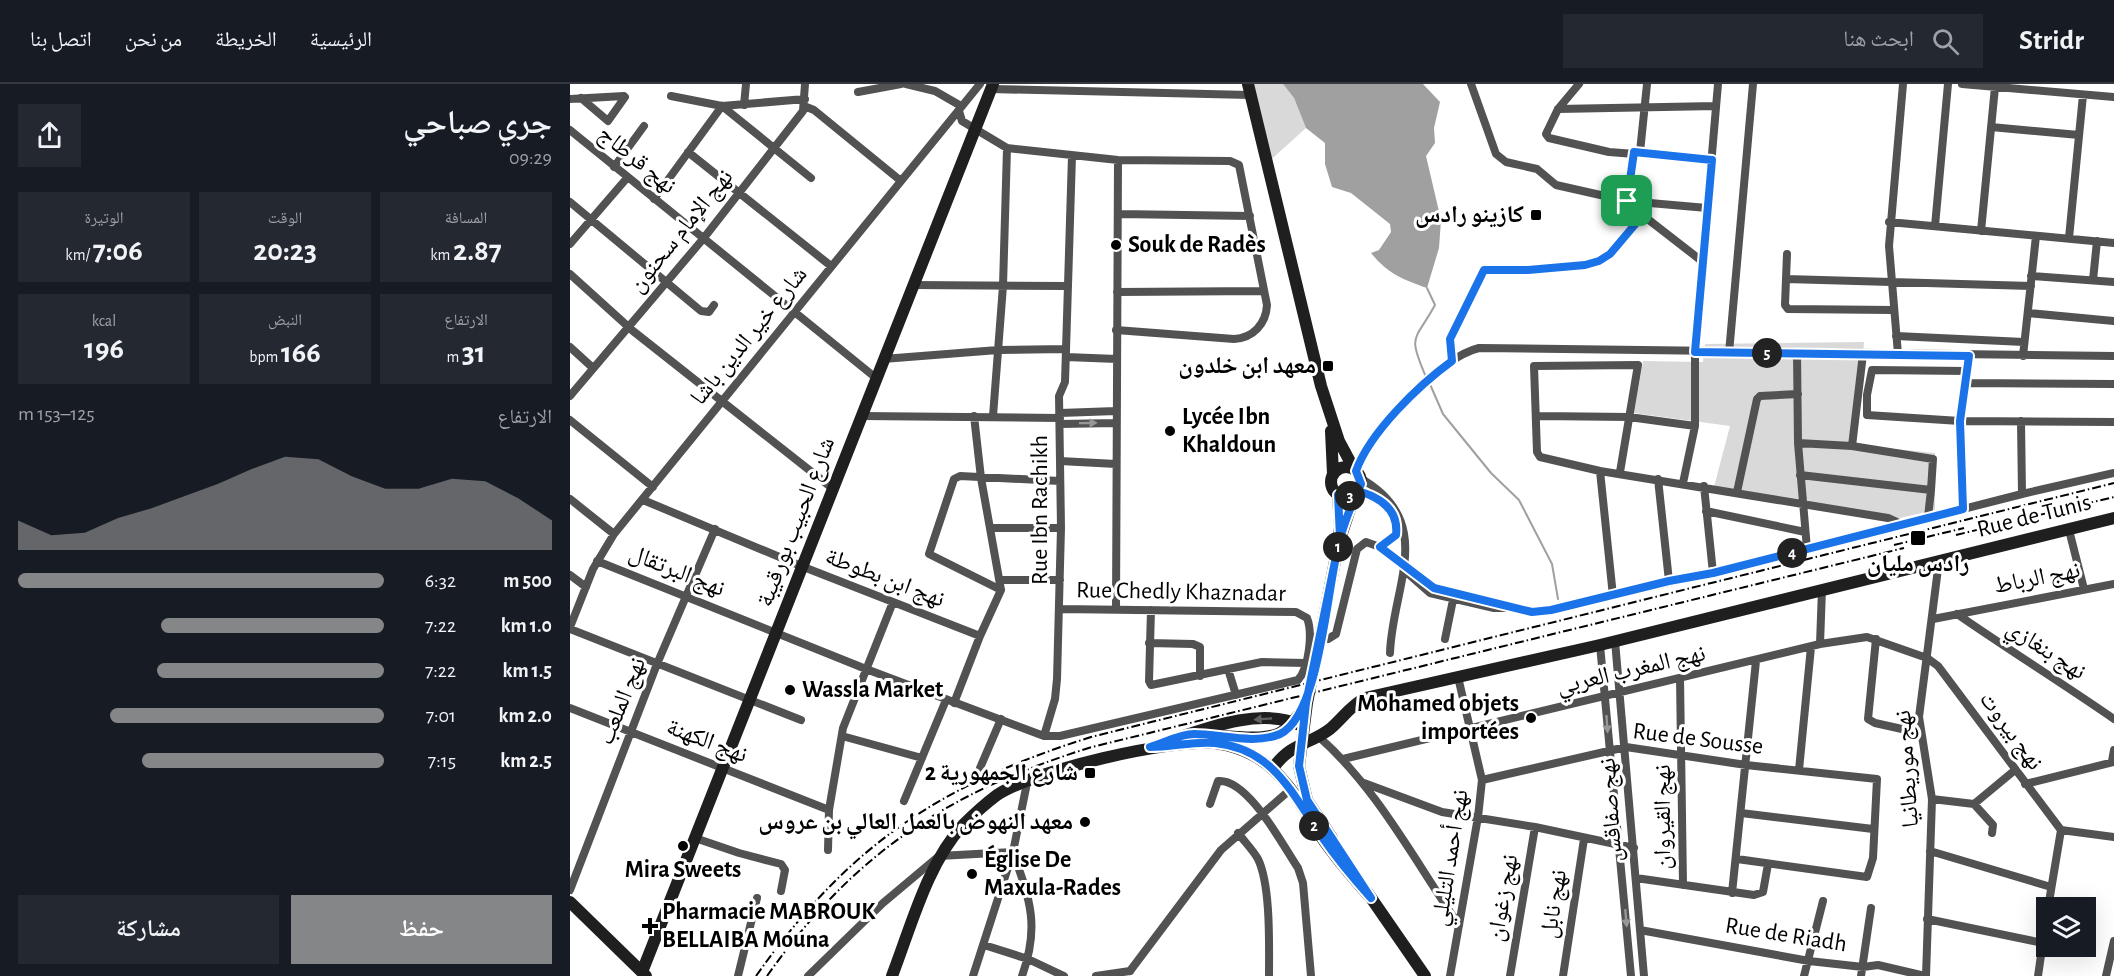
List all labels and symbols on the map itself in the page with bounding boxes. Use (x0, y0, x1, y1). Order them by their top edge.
street label: نهج قرطاج (592, 122, 681, 200)
street label: نهج الإمام سحنون (624, 165, 740, 299)
pin (1601, 175, 1652, 226)
place label: كازينو رادس (1415, 203, 1524, 228)
marker: كازينو رادس (1529, 208, 1543, 222)
place label: Souk de Radès (1128, 233, 1266, 257)
marker: Souk de Radès (1109, 238, 1123, 252)
street label: شارع خير الدين باشا (686, 262, 813, 411)
pin: 5 (1752, 338, 1782, 368)
place label: معهد ابن خلدون (1178, 354, 1316, 379)
marker: معهد ابن خلدون (1321, 359, 1335, 373)
place label: Lycée Ibn Khaldoun (1182, 405, 1276, 457)
one-way arrow (1078, 419, 1097, 428)
marker: Lycée Ibn Khaldoun (1163, 424, 1177, 438)
street label: شارع الحبيب بورقيبة (753, 434, 841, 611)
street label: Rue Ibn Rachikh (1028, 435, 1052, 585)
pin: 3 (1335, 481, 1365, 511)
street label: Rue de Tunis (1975, 490, 2093, 542)
marker: رادس مليان (1909, 529, 1927, 547)
pin: 1 (1323, 532, 1353, 562)
pin: 4 (1777, 538, 1807, 568)
street label: نهج البرتقال (625, 541, 728, 603)
street label: نهج ابن بطوطة (821, 544, 948, 614)
place label: رادس مليان (1867, 552, 1969, 577)
street label: نهج الرباط (1992, 558, 2083, 600)
street label: Rue Chedly Khaznadar (1076, 578, 1286, 606)
street label: نهج بنغازي (1999, 616, 2090, 690)
street label: نهج المغرب العربي (1554, 641, 1709, 705)
street label: نهج الملعب (594, 654, 652, 749)
place label: Wassla Market (802, 678, 943, 702)
marker: Wassla Market (783, 683, 797, 697)
street label: نهج بيروت (1973, 687, 2047, 776)
place label: Mohamed objets importées (1357, 692, 1519, 744)
street label: نهج موريطانيا (1891, 709, 1925, 829)
marker: Mohamed objets importées (1524, 711, 1538, 725)
one-way arrow (1254, 714, 1273, 723)
one-way arrow (1603, 714, 1612, 733)
street label: نهج الكهنة (663, 715, 751, 769)
street label: Rue de Sousse (1631, 719, 1765, 759)
street label: نهج صفاقس (1595, 757, 1629, 863)
place label: شارع الجمهورية 2 (925, 761, 1078, 787)
street label: نهج القيروان (1651, 764, 1677, 870)
marker: شارع الجمهورية 2 (1083, 766, 1097, 780)
street label: نهج أحمد التليلي (1425, 787, 1479, 929)
place label: معهد النهوض بالعمل العالي بن عروس (758, 810, 1073, 840)
pin: 2 (1299, 811, 1329, 841)
marker: معهد النهوض بالعمل العالي بن عروس (1078, 815, 1092, 829)
marker: Mira Sweets (676, 839, 690, 853)
place label: Église De Maxula-Rades (984, 844, 1121, 900)
street label: نهج زغوان (1484, 853, 1524, 944)
place label: Mira Sweets (625, 858, 741, 882)
marker: Église De Maxula-Rades (965, 867, 979, 881)
street label: نهج نابل (1537, 868, 1573, 940)
place label: Pharmacie MABROUK BELLAIBA Mouna (662, 900, 876, 952)
one-way arrow (1621, 908, 1631, 927)
street label: Rue de Riadh (1724, 914, 1848, 956)
marker: Pharmacie MABROUK BELLAIBA Mouna (643, 919, 657, 933)

